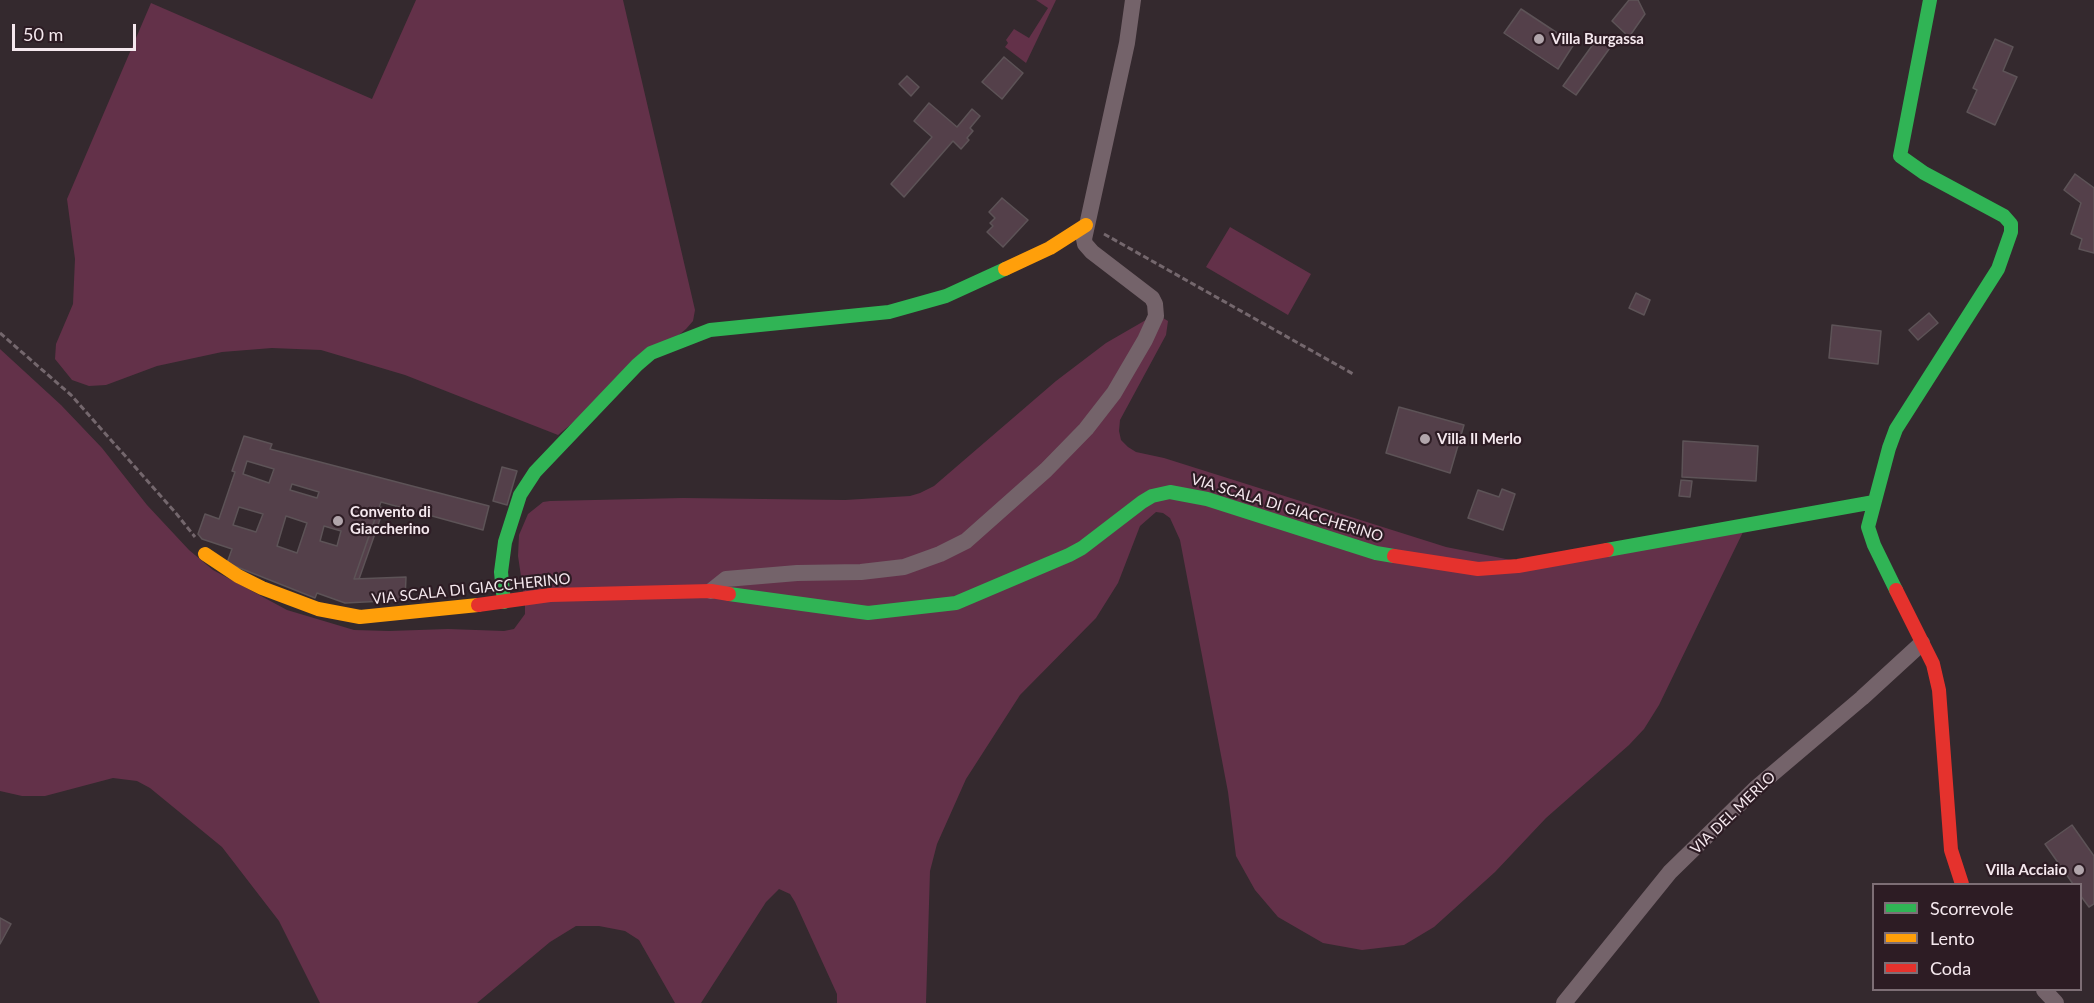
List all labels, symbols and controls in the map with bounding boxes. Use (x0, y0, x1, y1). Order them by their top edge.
scale bar (15, 12, 140, 50)
text: 50 m (23, 23, 63, 45)
place label: Villa Burgassa (1551, 30, 1644, 48)
marker: Villa Burgassa (1532, 32, 1546, 46)
place label: Villa Il Merlo (1437, 430, 1522, 448)
marker: Villa Il Merlo (1418, 432, 1432, 446)
street label: VIA SCALA DI GIACCHERINO (1189, 470, 1385, 546)
place label: Convento di Giaccherino (350, 503, 431, 538)
marker: Convento di Giaccherino (331, 514, 345, 528)
street label: VIA SCALA DI GIACCHERINO (371, 570, 571, 608)
street label: VIA DEL MERLO (1687, 768, 1779, 858)
place label: Villa Acciaio (1986, 861, 2067, 879)
marker: Villa Acciaio (2072, 863, 2086, 877)
legend (1872, 883, 2082, 991)
text: Scorrevole (1930, 897, 2013, 919)
text: Lento (1930, 927, 1975, 949)
text: Coda (1930, 957, 1971, 979)

